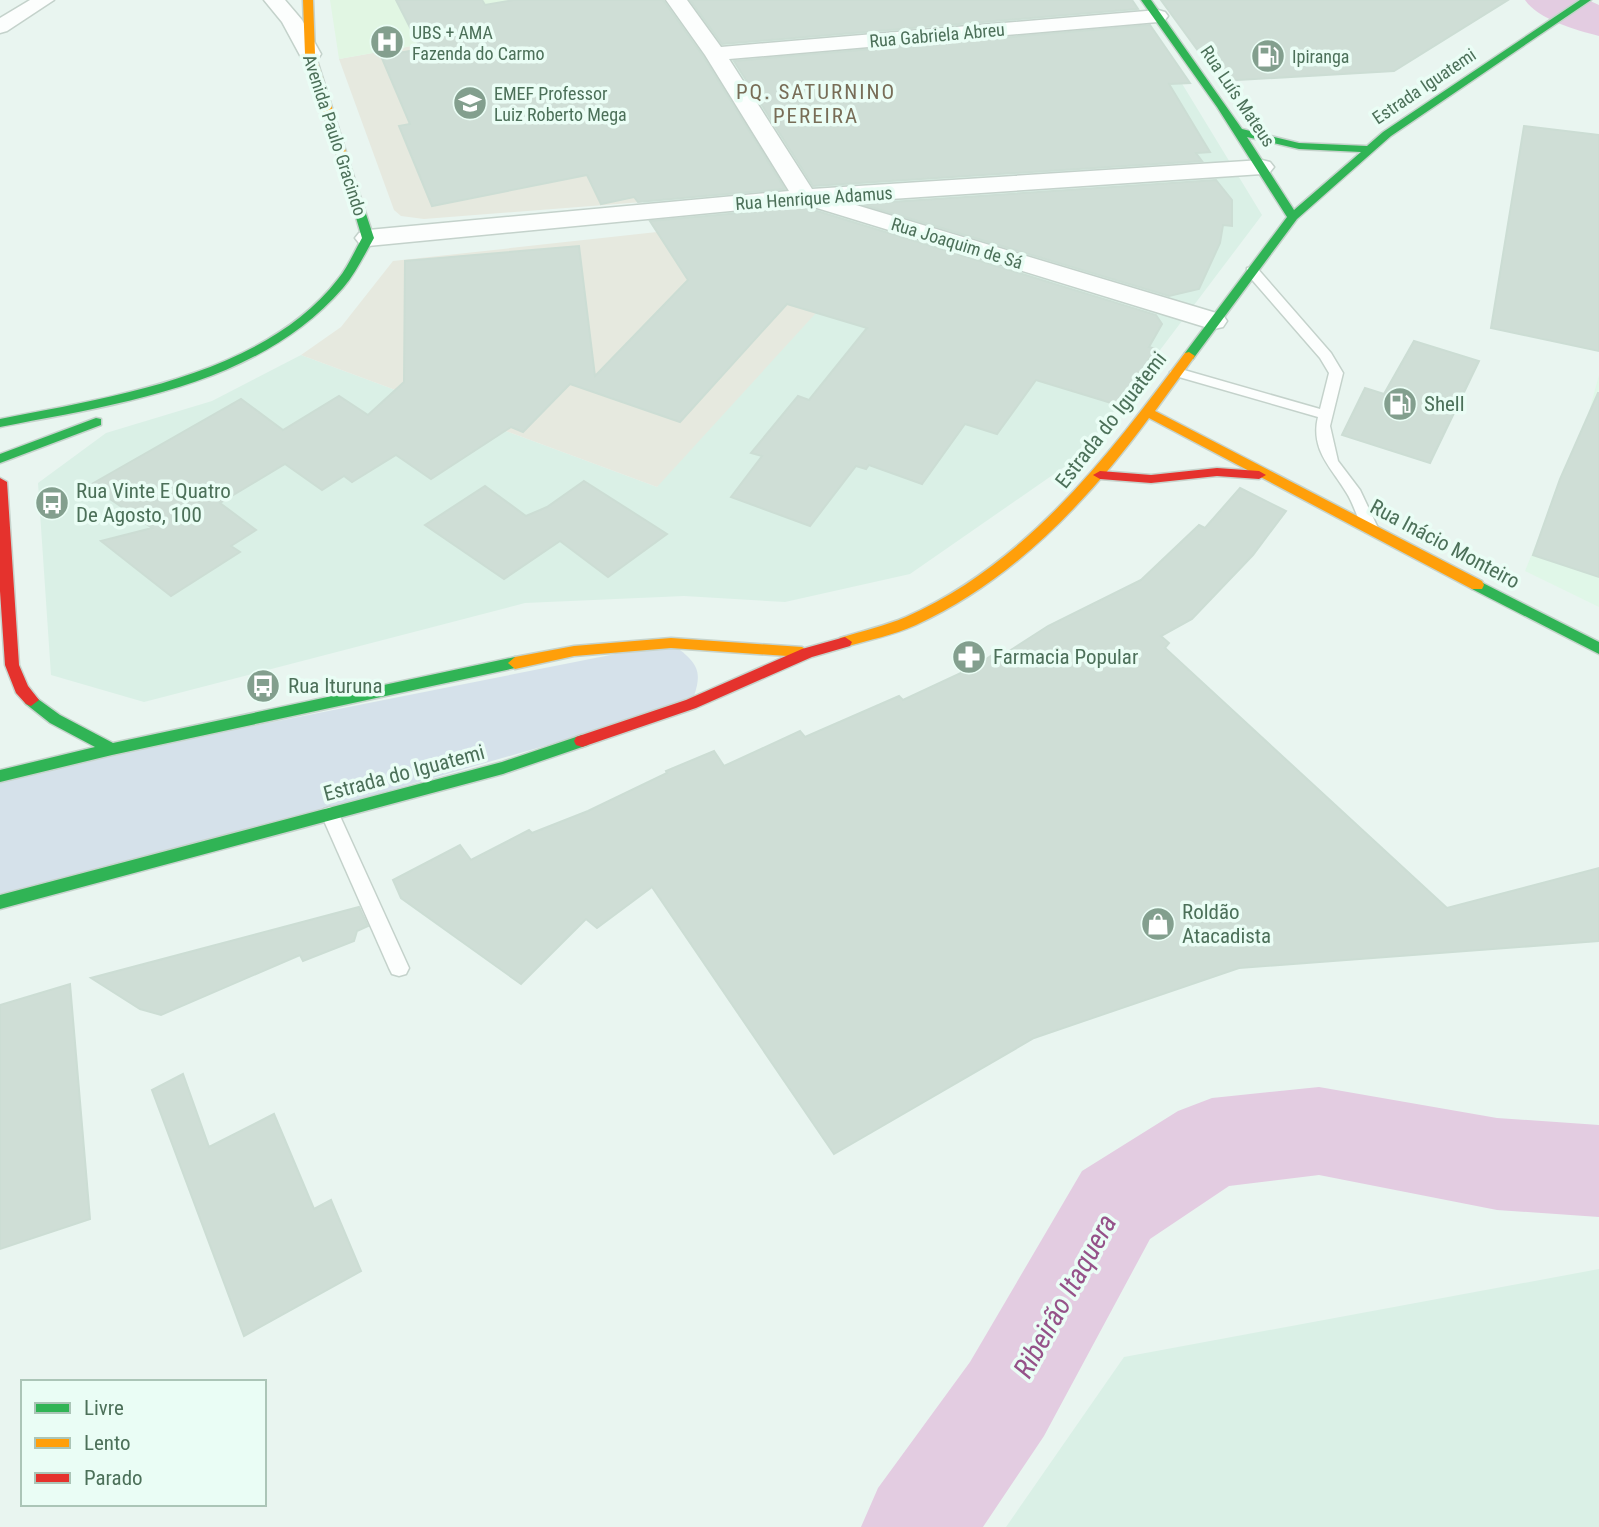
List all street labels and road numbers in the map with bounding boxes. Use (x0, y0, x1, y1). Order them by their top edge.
street label: Rua Gabriela Abreu (868, 19, 1006, 51)
street label: Rua Luís Mateus (1196, 41, 1280, 151)
street label: Estrada Iguatemi (1368, 44, 1480, 128)
street label: Avenida Paulo Gracindo (299, 52, 371, 218)
street label: Rua Henrique Adamus (735, 182, 893, 214)
street label: Rua Joaquim de Sá (889, 213, 1025, 273)
street label: Estrada do Iguatemi (1050, 347, 1172, 493)
street label: Rua Inácio Monteiro (1366, 495, 1524, 593)
street label: Estrada do Iguatemi (321, 740, 487, 806)

